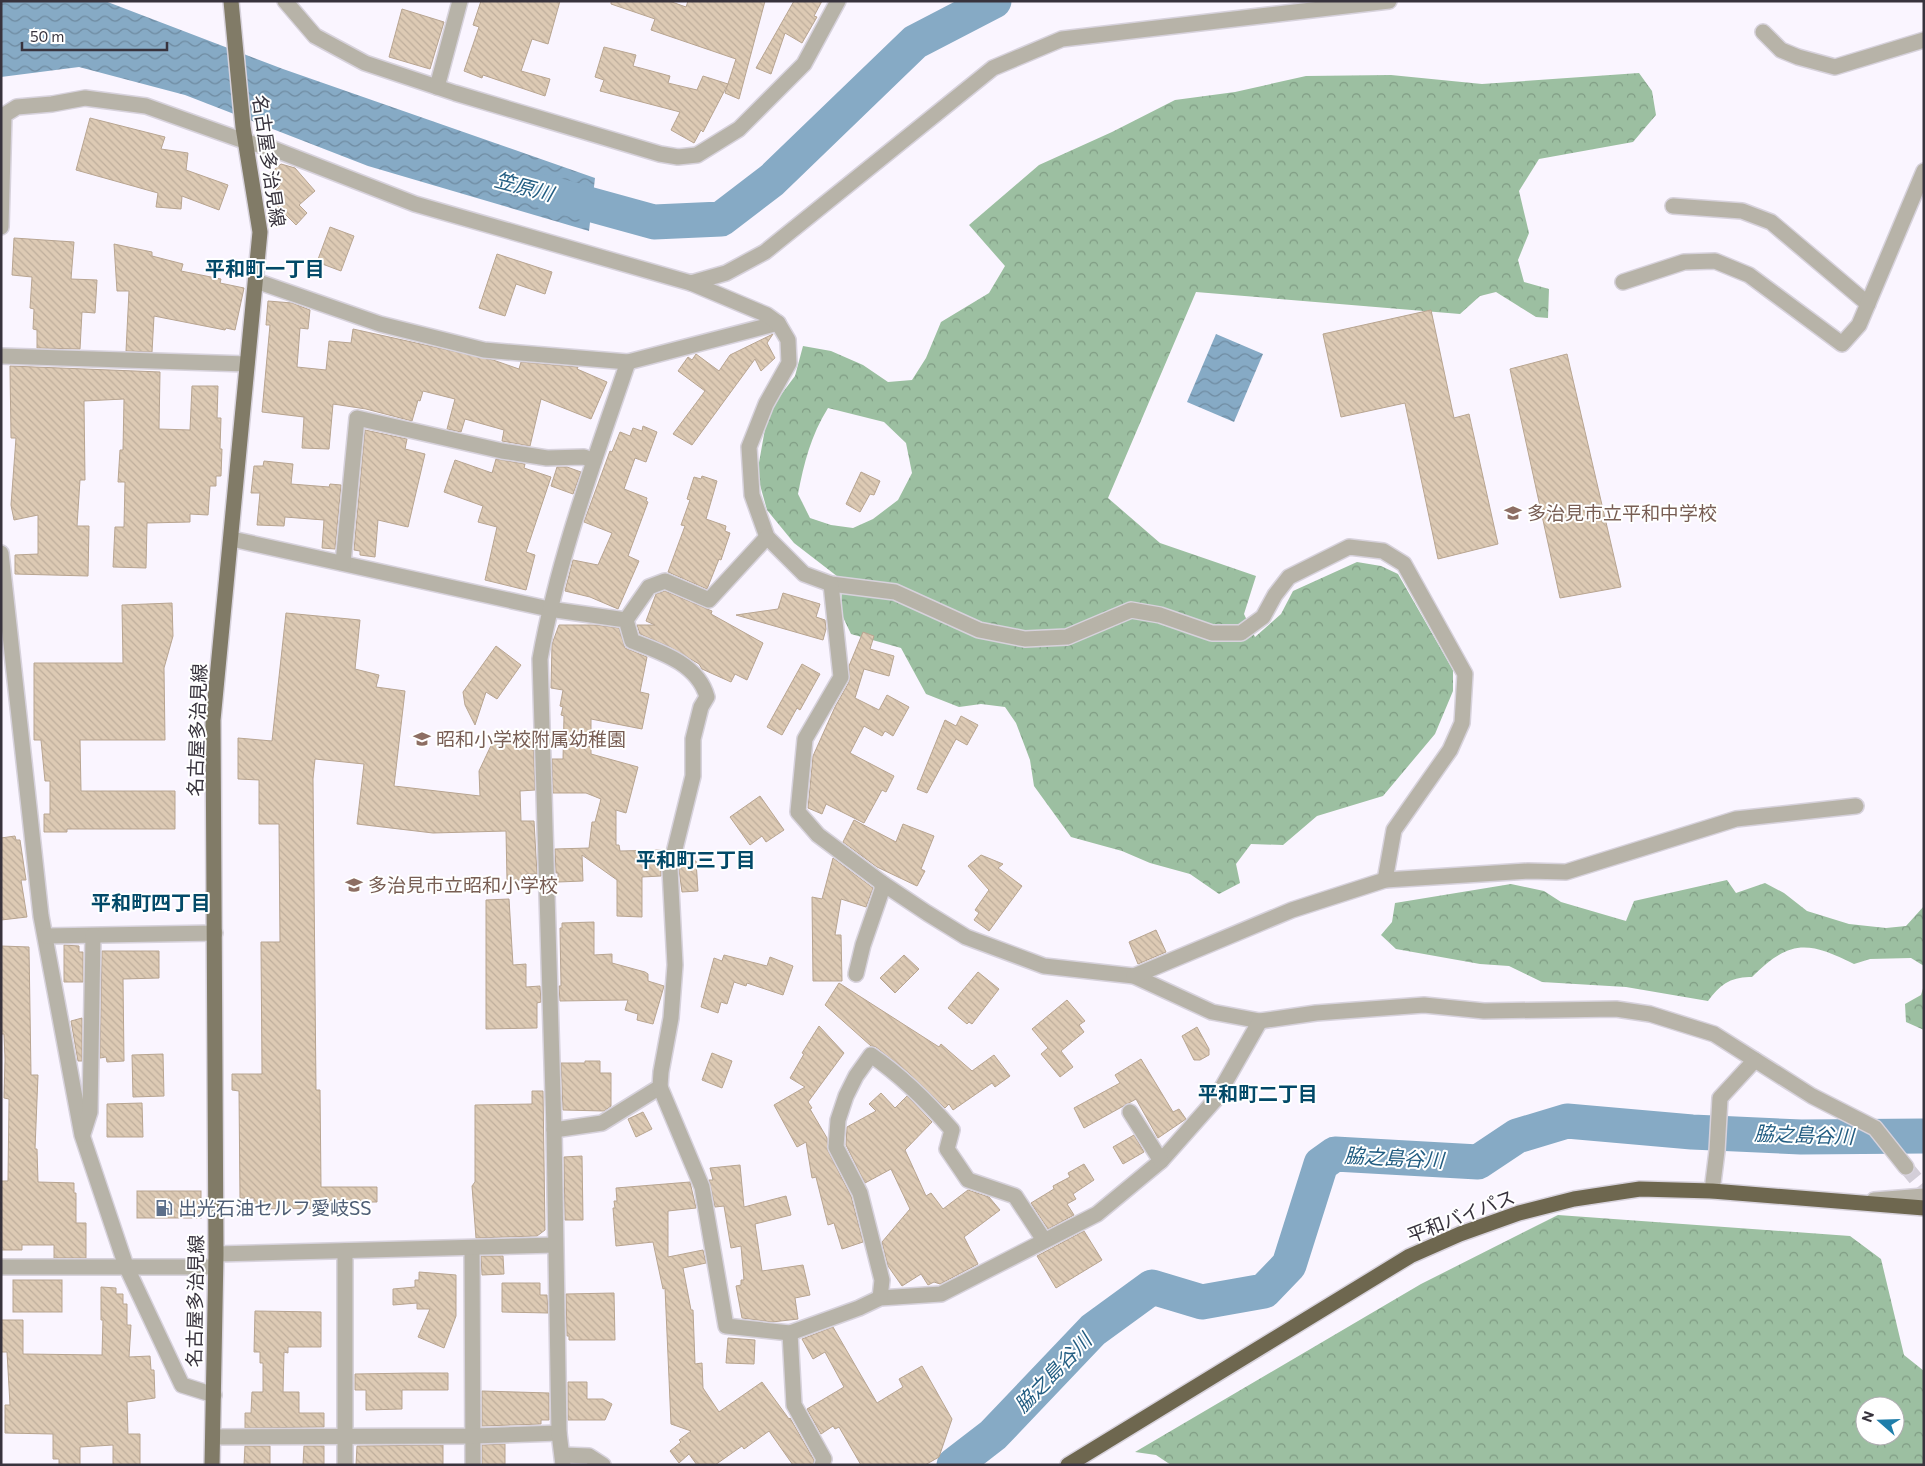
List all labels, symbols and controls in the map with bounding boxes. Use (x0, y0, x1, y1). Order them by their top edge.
scale bar (22, 20, 168, 52)
text: 50 m (30, 27, 64, 45)
street label: 名古屋多治見線 (249, 93, 290, 228)
water label: 笠原川 (492, 167, 558, 206)
district label: 平和町一丁目 (205, 256, 325, 280)
place label: 多治見市立平和中学校 (1527, 501, 1717, 524)
school or university icon: 多治見市立平和中学校 (1503, 503, 1523, 523)
street label: 名古屋多治見線 (183, 663, 210, 797)
place label: 昭和小学校附属幼稚園 (436, 727, 626, 750)
school or university icon: 昭和小学校附属幼稚園 (412, 729, 432, 749)
district label: 平和町三丁目 (636, 847, 756, 871)
place label: 多治見市立昭和小学校 (368, 873, 558, 896)
school or university icon: 多治見市立昭和小学校 (344, 875, 364, 895)
district label: 平和町四丁目 (91, 890, 211, 914)
district label: 平和町二丁目 (1198, 1081, 1318, 1105)
water label: 脇之島谷川 (1754, 1120, 1856, 1148)
water label: 脇之島谷川 (1343, 1142, 1447, 1172)
street label: 平和バイパス (1404, 1184, 1518, 1247)
place label: 出光石油セルフ愛岐SS (178, 1196, 371, 1219)
fuel station icon: 出光石油セルフ愛岐SS (154, 1198, 174, 1218)
street label: 名古屋多治見線 (182, 1234, 207, 1368)
water label: 脇之島谷川 (1009, 1327, 1097, 1417)
north arrow (1855, 1396, 1905, 1446)
text: N (1858, 1409, 1877, 1424)

